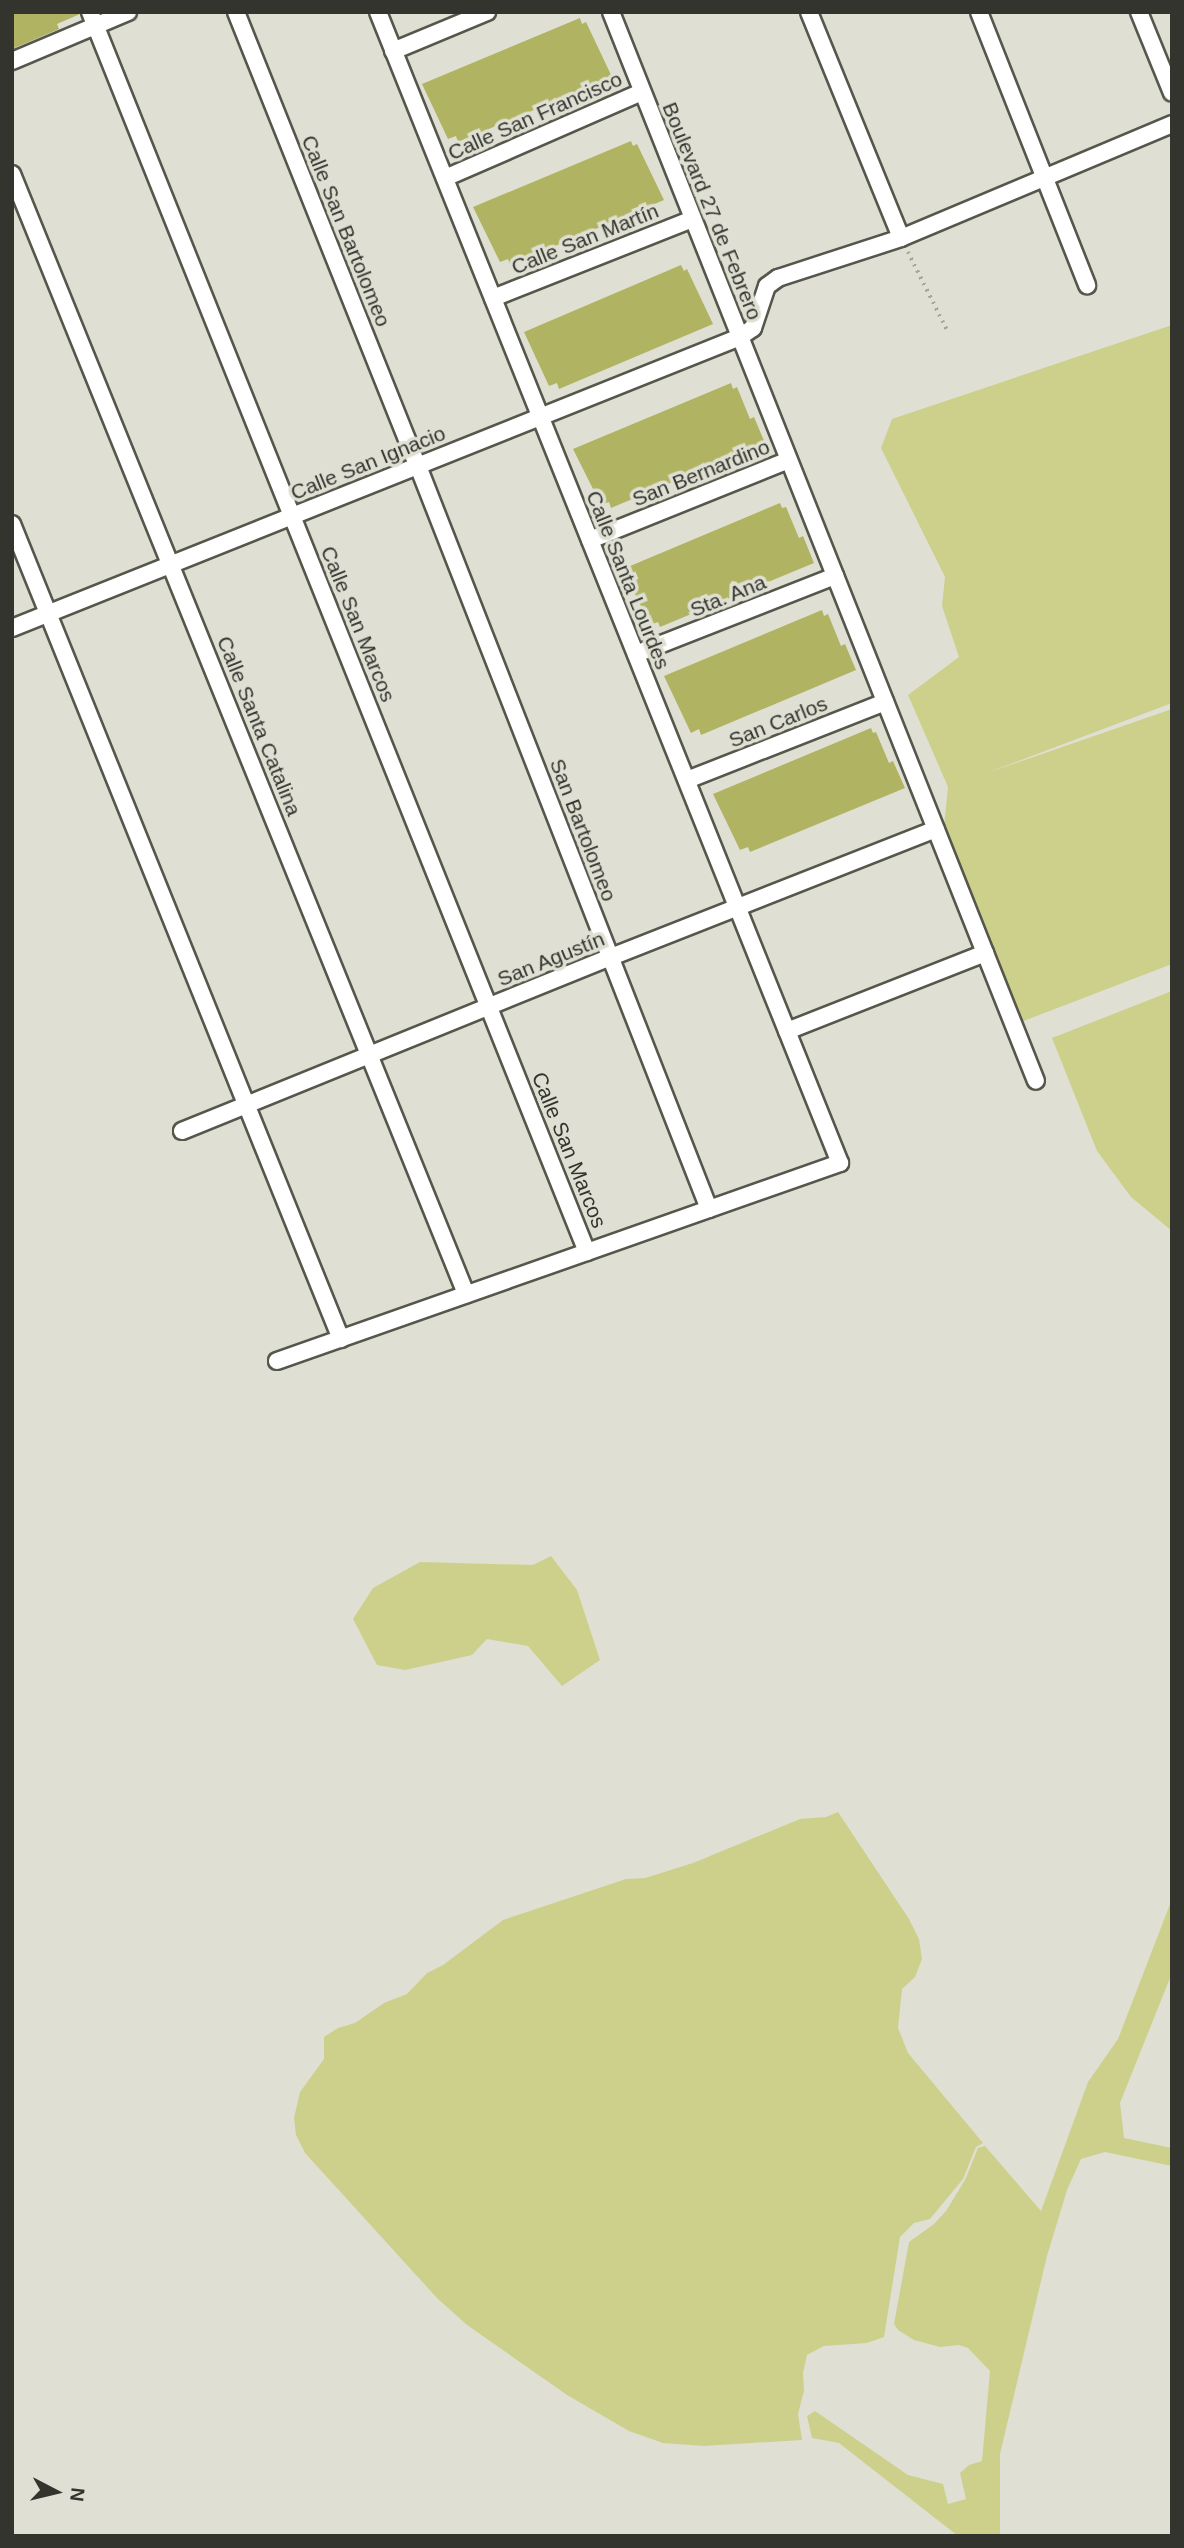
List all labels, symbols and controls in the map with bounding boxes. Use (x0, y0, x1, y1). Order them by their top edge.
street label: Calle San Francisco (444, 66, 626, 166)
street label: Boulevard 27 de Febrero (657, 99, 767, 323)
street label: Calle San Bartolomeo (296, 132, 396, 330)
street label: Calle San Martín (508, 198, 662, 280)
street label: Calle San Ignacio (287, 420, 449, 506)
street label: San Bernardino (629, 434, 773, 512)
street label: Calle Santa Lourdes (581, 487, 675, 673)
street label: Calle San Marcos (315, 542, 401, 706)
street label: Sta. Ana (686, 569, 770, 623)
street label: Calle Santa Catalina (211, 633, 307, 819)
street label: San Carlos (725, 691, 831, 753)
street label: San Bartolomeo (544, 755, 622, 905)
street label: San Agustín (493, 926, 609, 992)
street label: Calle San Marcos (526, 1068, 612, 1232)
north arrow (21, 2457, 91, 2527)
text: N (66, 2487, 89, 2503)

